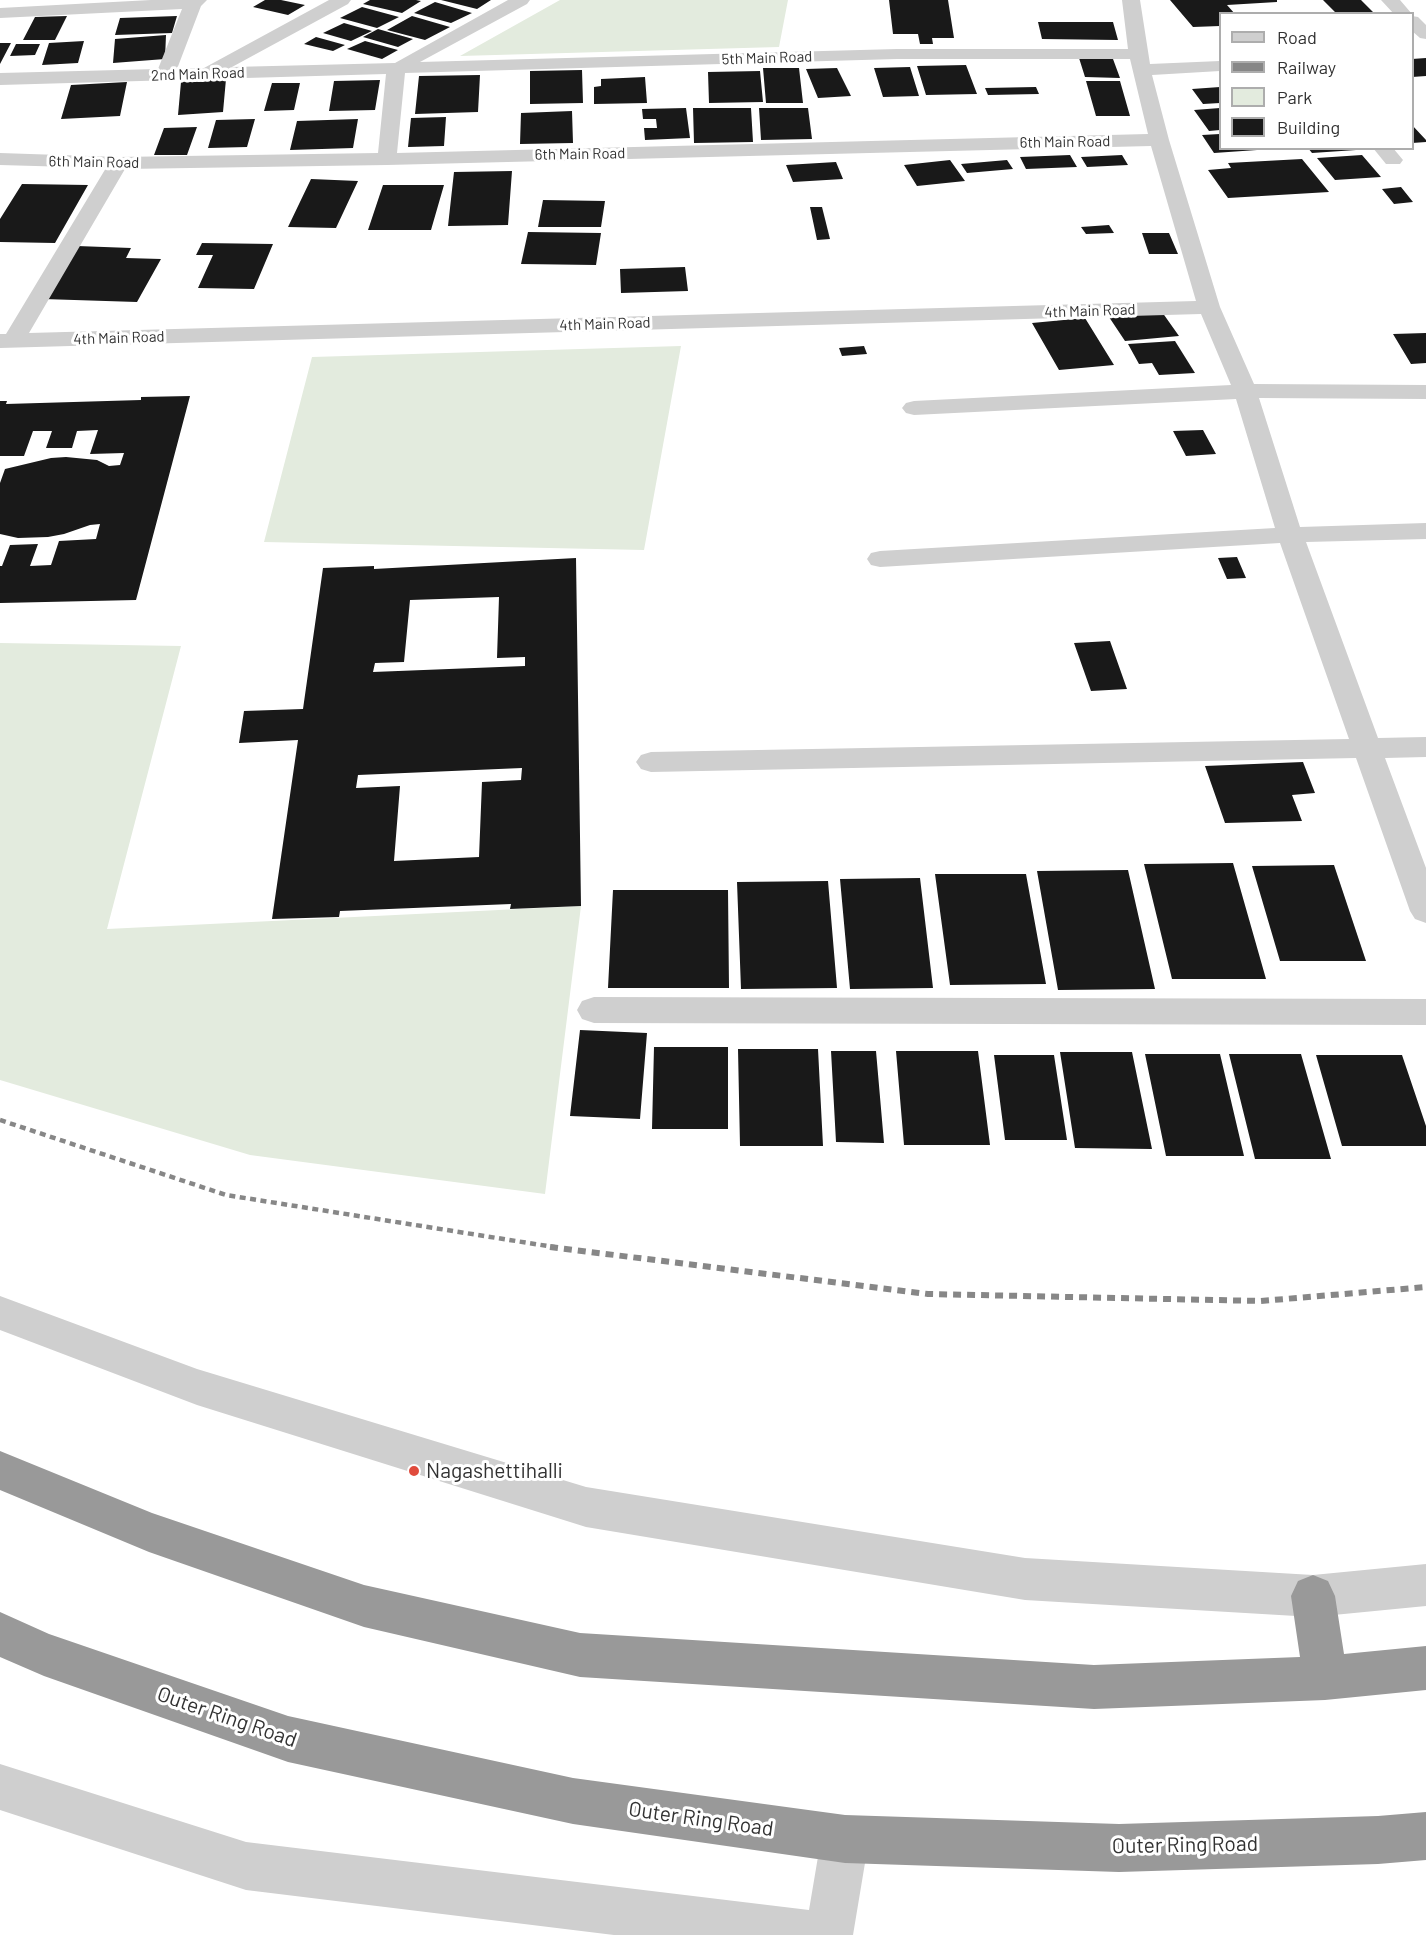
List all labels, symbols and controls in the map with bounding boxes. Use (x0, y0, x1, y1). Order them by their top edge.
legend (1219, 12, 1414, 150)
text: Road (1277, 26, 1317, 48)
street label: 5th Main Road (721, 47, 813, 69)
text: Railway (1277, 56, 1336, 78)
street label: 2nd Main Road (151, 63, 245, 85)
text: Park (1277, 86, 1312, 108)
text: Building (1277, 116, 1340, 138)
street label: 6th Main Road (1019, 132, 1111, 152)
street label: 6th Main Road (534, 144, 626, 164)
street label: 6th Main Road (48, 152, 140, 172)
street label: 4th Main Road (1044, 300, 1136, 322)
street label: 4th Main Road (559, 313, 651, 335)
street label: 4th Main Road (73, 327, 165, 349)
place label: Nagashettihalli (426, 1458, 563, 1484)
marker: Nagashettihalli (407, 1464, 421, 1478)
street label: Outer Ring Road (154, 1681, 300, 1753)
street label: Outer Ring Road (627, 1796, 775, 1842)
street label: Outer Ring Road (1112, 1831, 1258, 1859)

